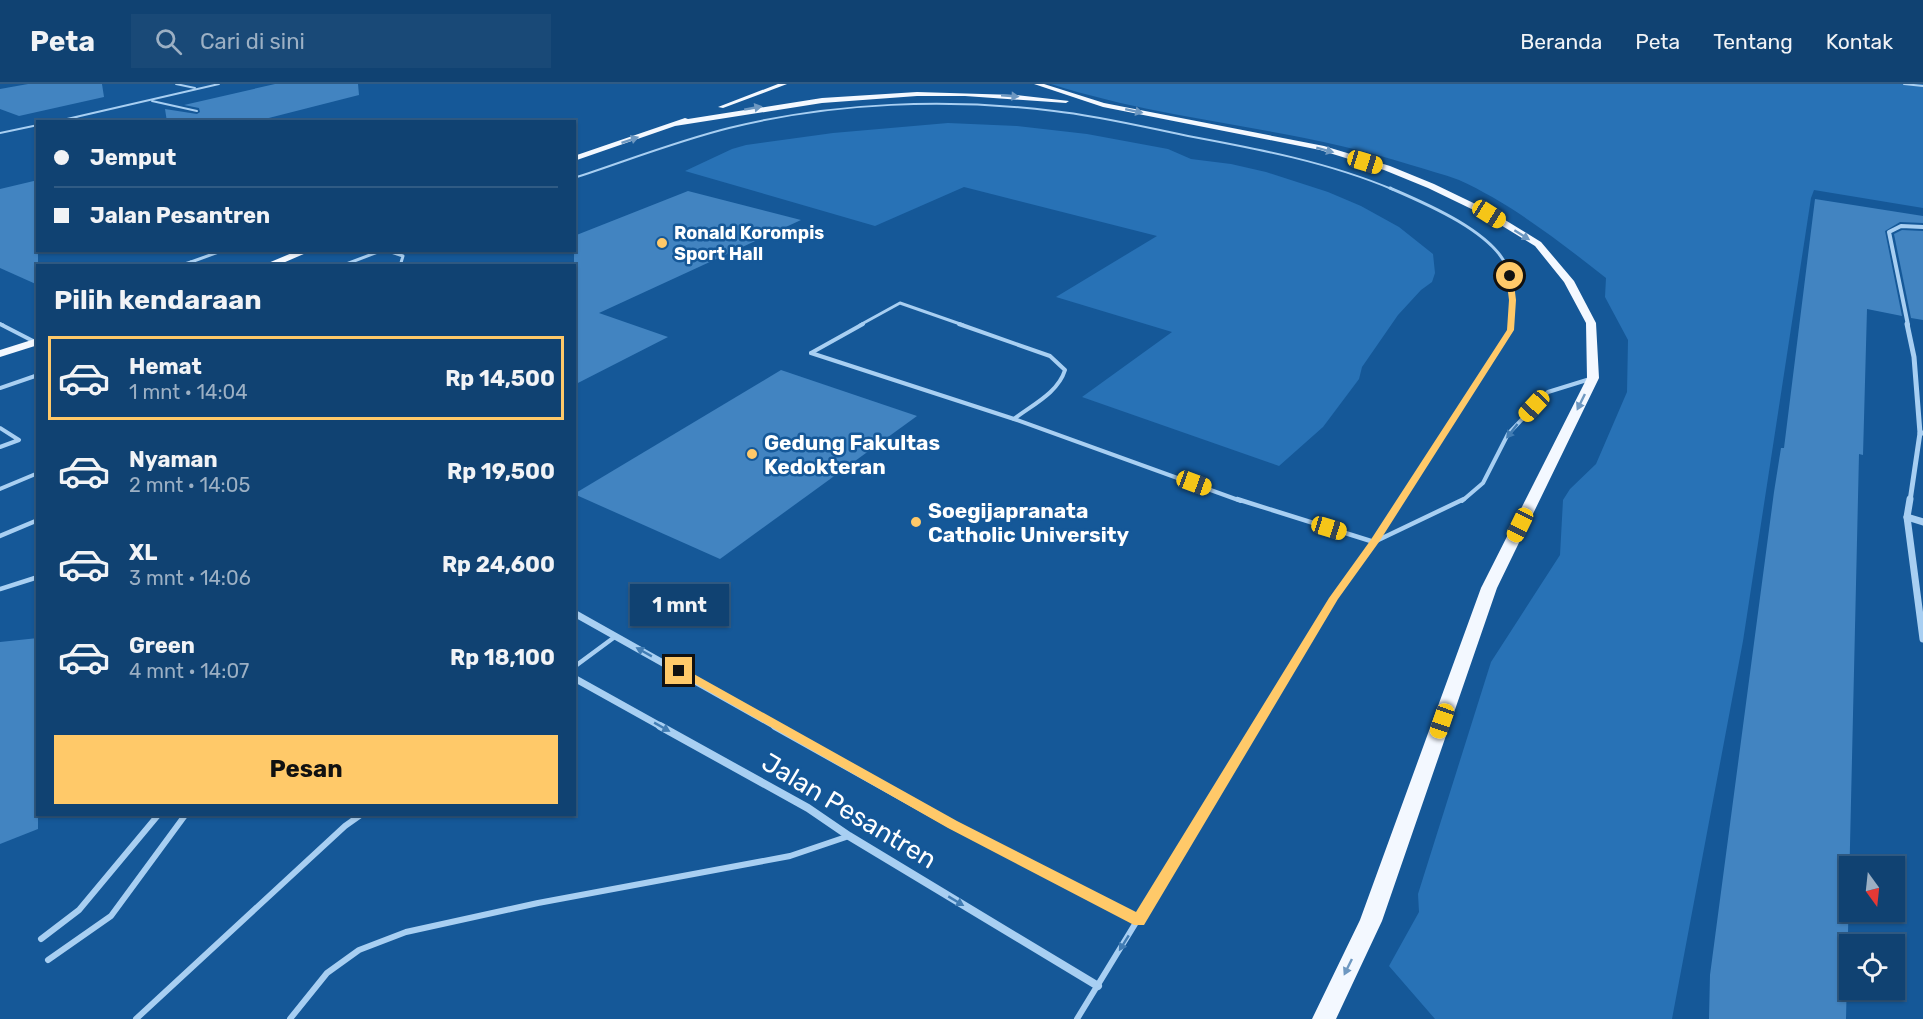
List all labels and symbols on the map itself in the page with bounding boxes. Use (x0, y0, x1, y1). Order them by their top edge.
one-way arrow (1001, 91, 1020, 101)
one-way arrow (744, 103, 763, 112)
one-way arrow (1125, 107, 1143, 117)
one-way arrow (621, 134, 639, 144)
one-way arrow (1316, 146, 1334, 155)
car (1345, 148, 1385, 176)
car (1469, 197, 1509, 231)
place label: Ronald Korompis Sport Hall (674, 222, 824, 265)
one-way arrow (1514, 229, 1531, 240)
marker: Ronald Korompis Sport Hall (655, 236, 669, 250)
route start (1496, 262, 1523, 289)
car (1515, 387, 1553, 425)
one-way arrow (1576, 393, 1585, 410)
one-way arrow (1506, 424, 1518, 439)
place label: Gedung Fakultas Kedokteran (764, 430, 940, 479)
marker: Gedung Fakultas Kedokteran (745, 447, 759, 461)
car (1174, 468, 1214, 498)
place label: Soegijapranata Catholic University (928, 498, 1129, 547)
car (1504, 505, 1536, 545)
car (1309, 514, 1349, 542)
marker: Soegijapranata Catholic University (909, 515, 923, 529)
callout: 1 mnt (630, 584, 728, 626)
one-way arrow (636, 647, 653, 657)
route end (665, 657, 692, 684)
car (1428, 701, 1456, 741)
one-way arrow (654, 722, 671, 732)
street label: Jalan Pesantren (756, 747, 942, 875)
north arrow (1839, 856, 1905, 922)
one-way arrow (948, 895, 964, 906)
one-way arrow (1119, 935, 1130, 952)
one-way arrow (1344, 959, 1353, 976)

